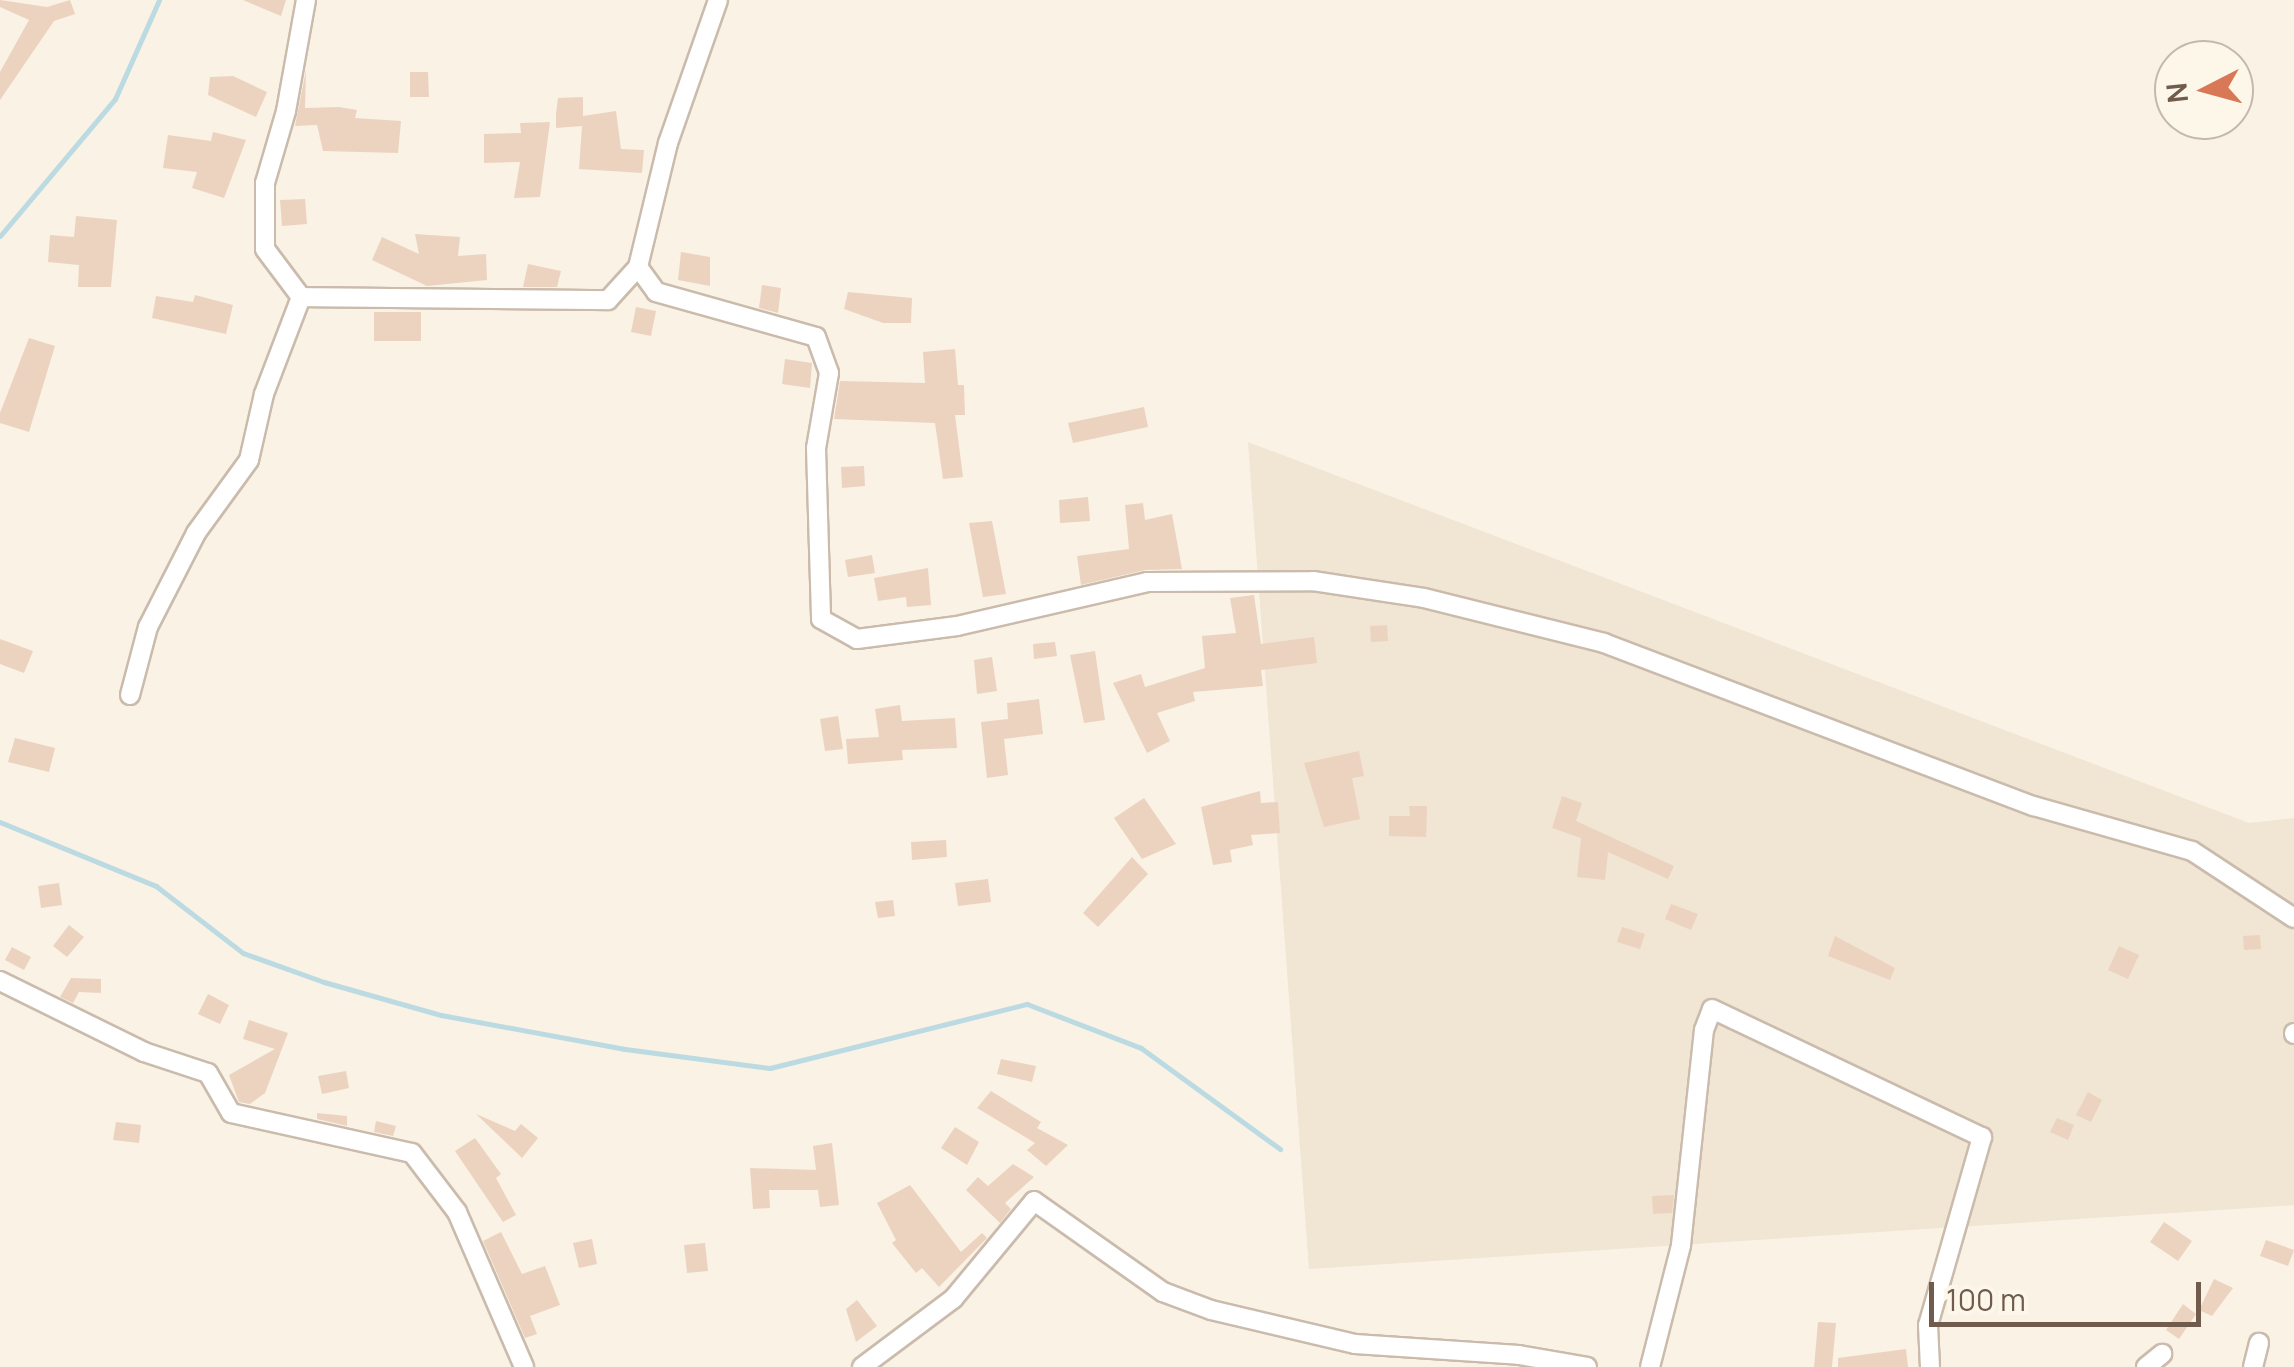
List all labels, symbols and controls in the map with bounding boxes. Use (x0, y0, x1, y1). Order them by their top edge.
north arrow (2154, 40, 2254, 140)
text: N (2156, 81, 2196, 105)
scale bar (1934, 1262, 2206, 1324)
text: 100 m (1946, 1279, 2026, 1320)

